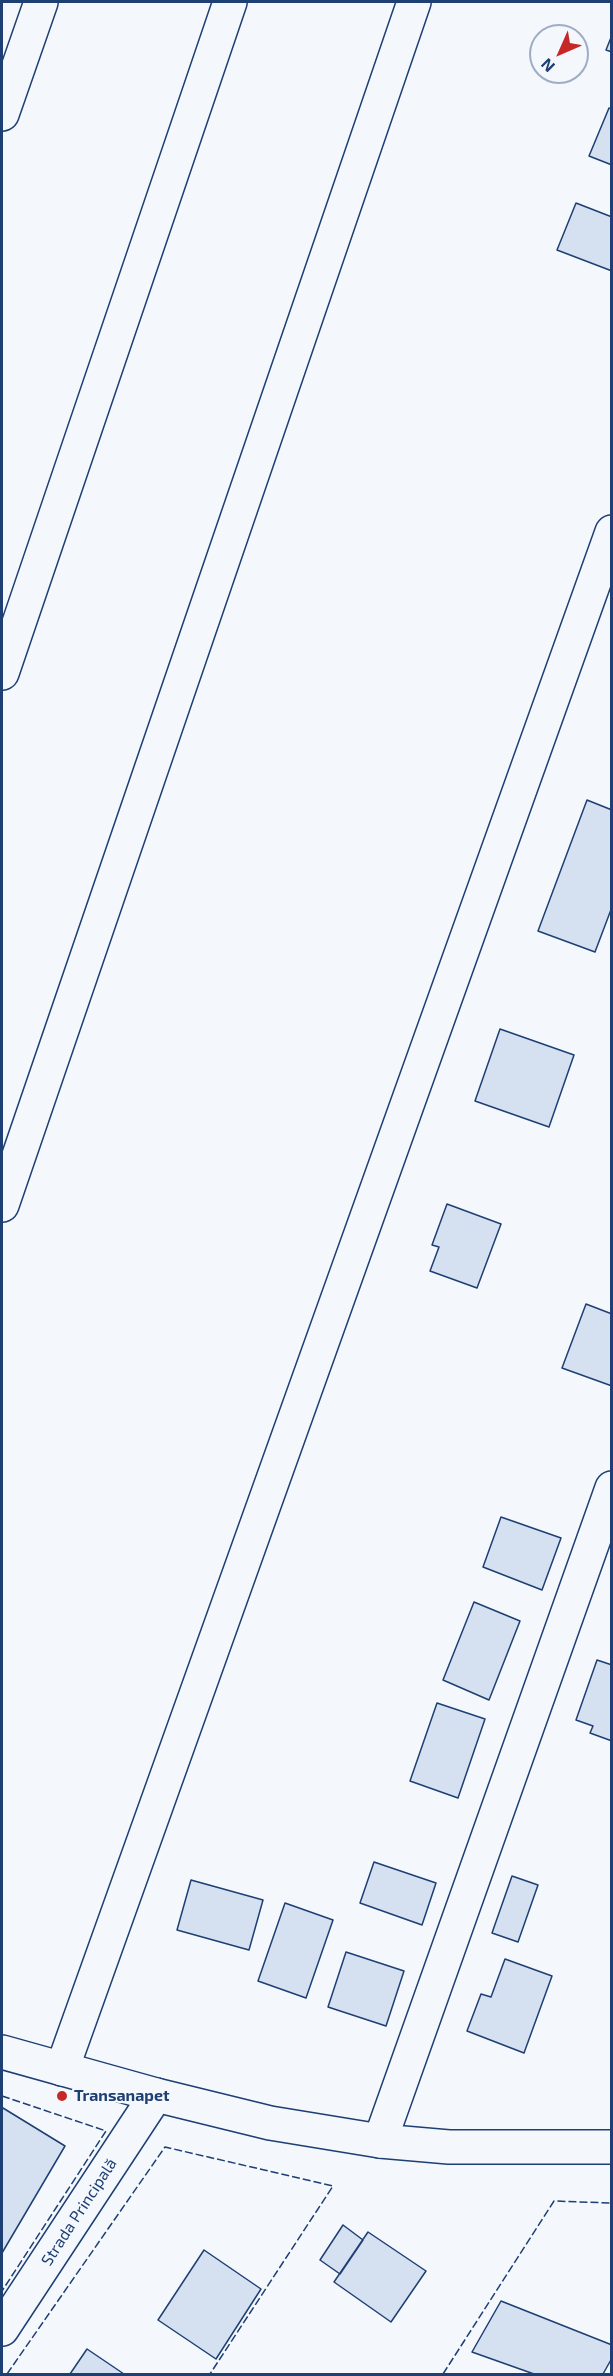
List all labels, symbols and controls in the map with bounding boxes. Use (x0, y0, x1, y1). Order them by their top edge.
north arrow (529, 24, 589, 84)
text: N (537, 55, 558, 76)
place label: Transanapet (74, 2086, 169, 2106)
marker: Transanapet (55, 2089, 69, 2103)
street label: Strada Principală (37, 2155, 121, 2269)

